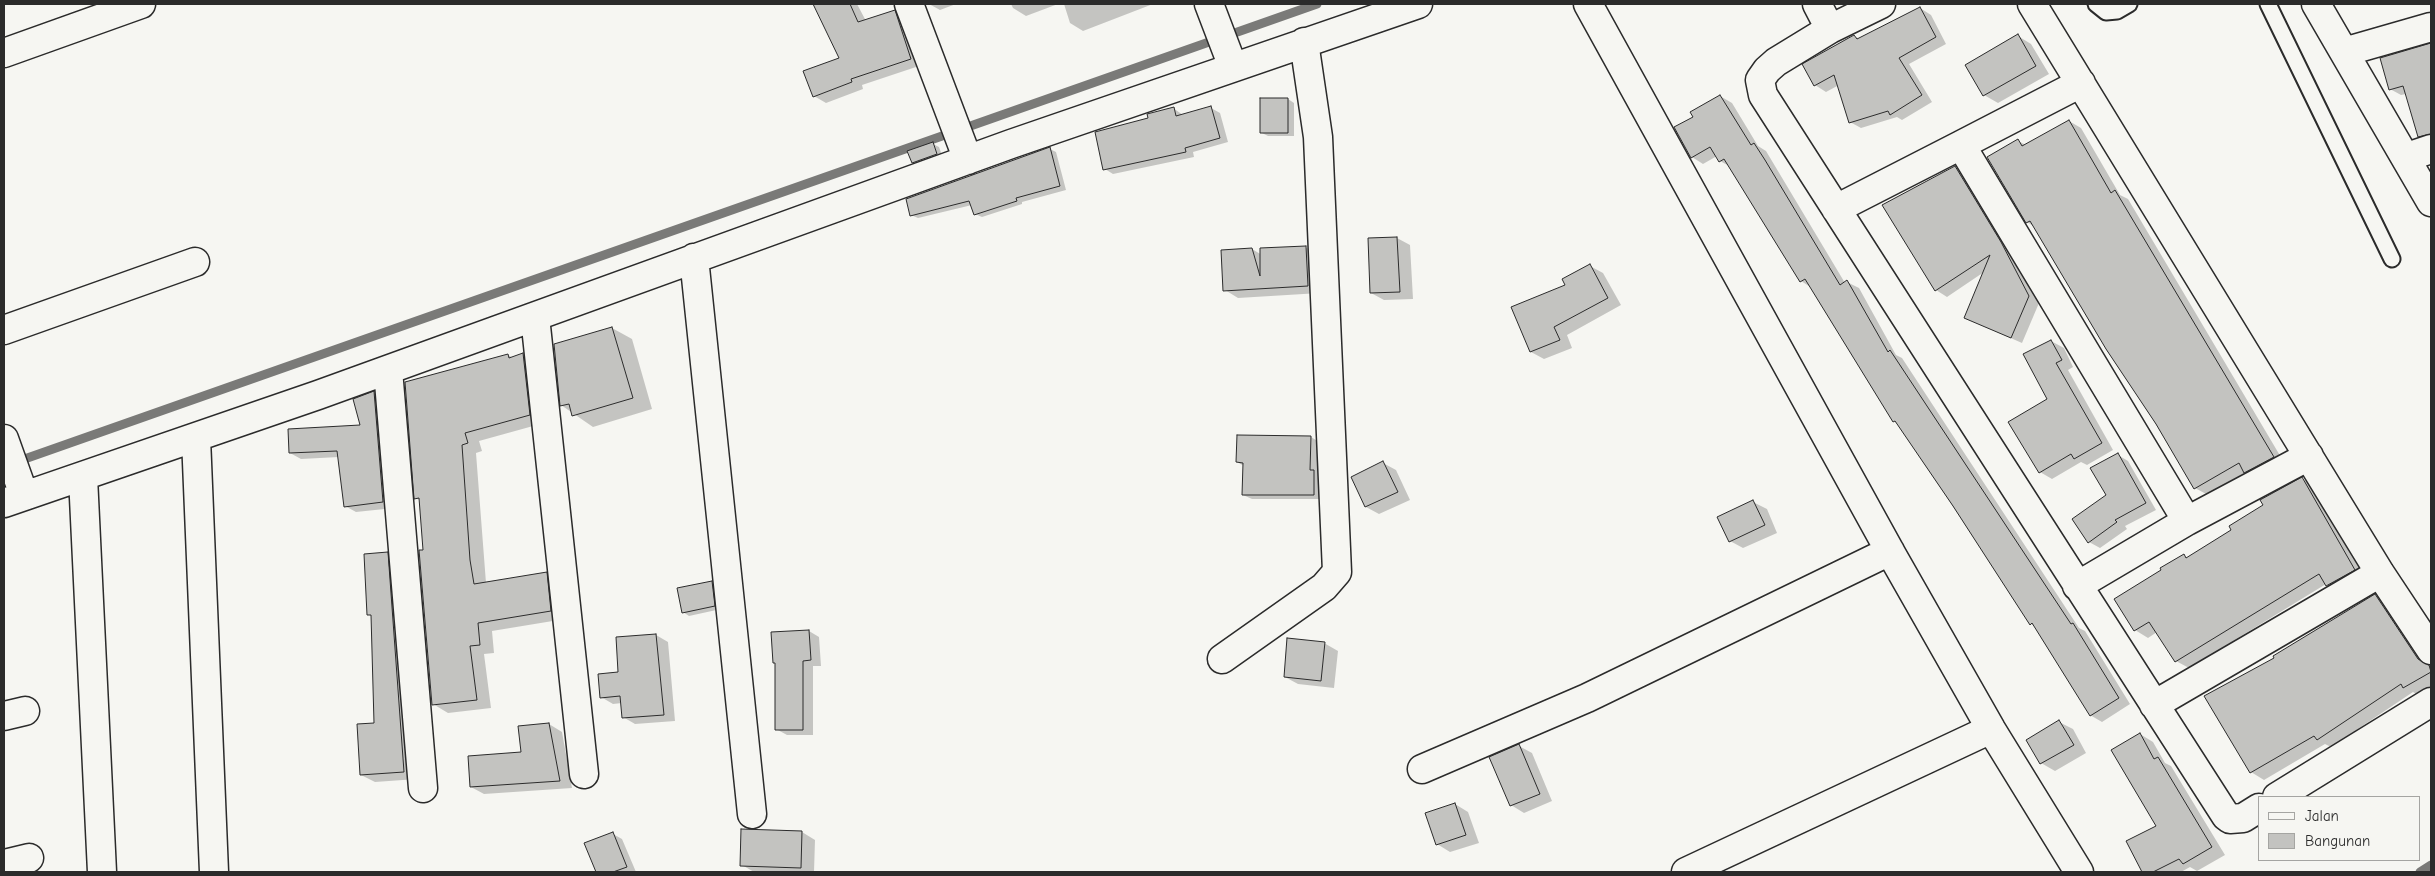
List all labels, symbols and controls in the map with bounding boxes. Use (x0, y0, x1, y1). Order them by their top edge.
legend (2258, 796, 2420, 861)
text: Jalan (2305, 807, 2339, 825)
text: Bangunan (2305, 832, 2370, 850)

